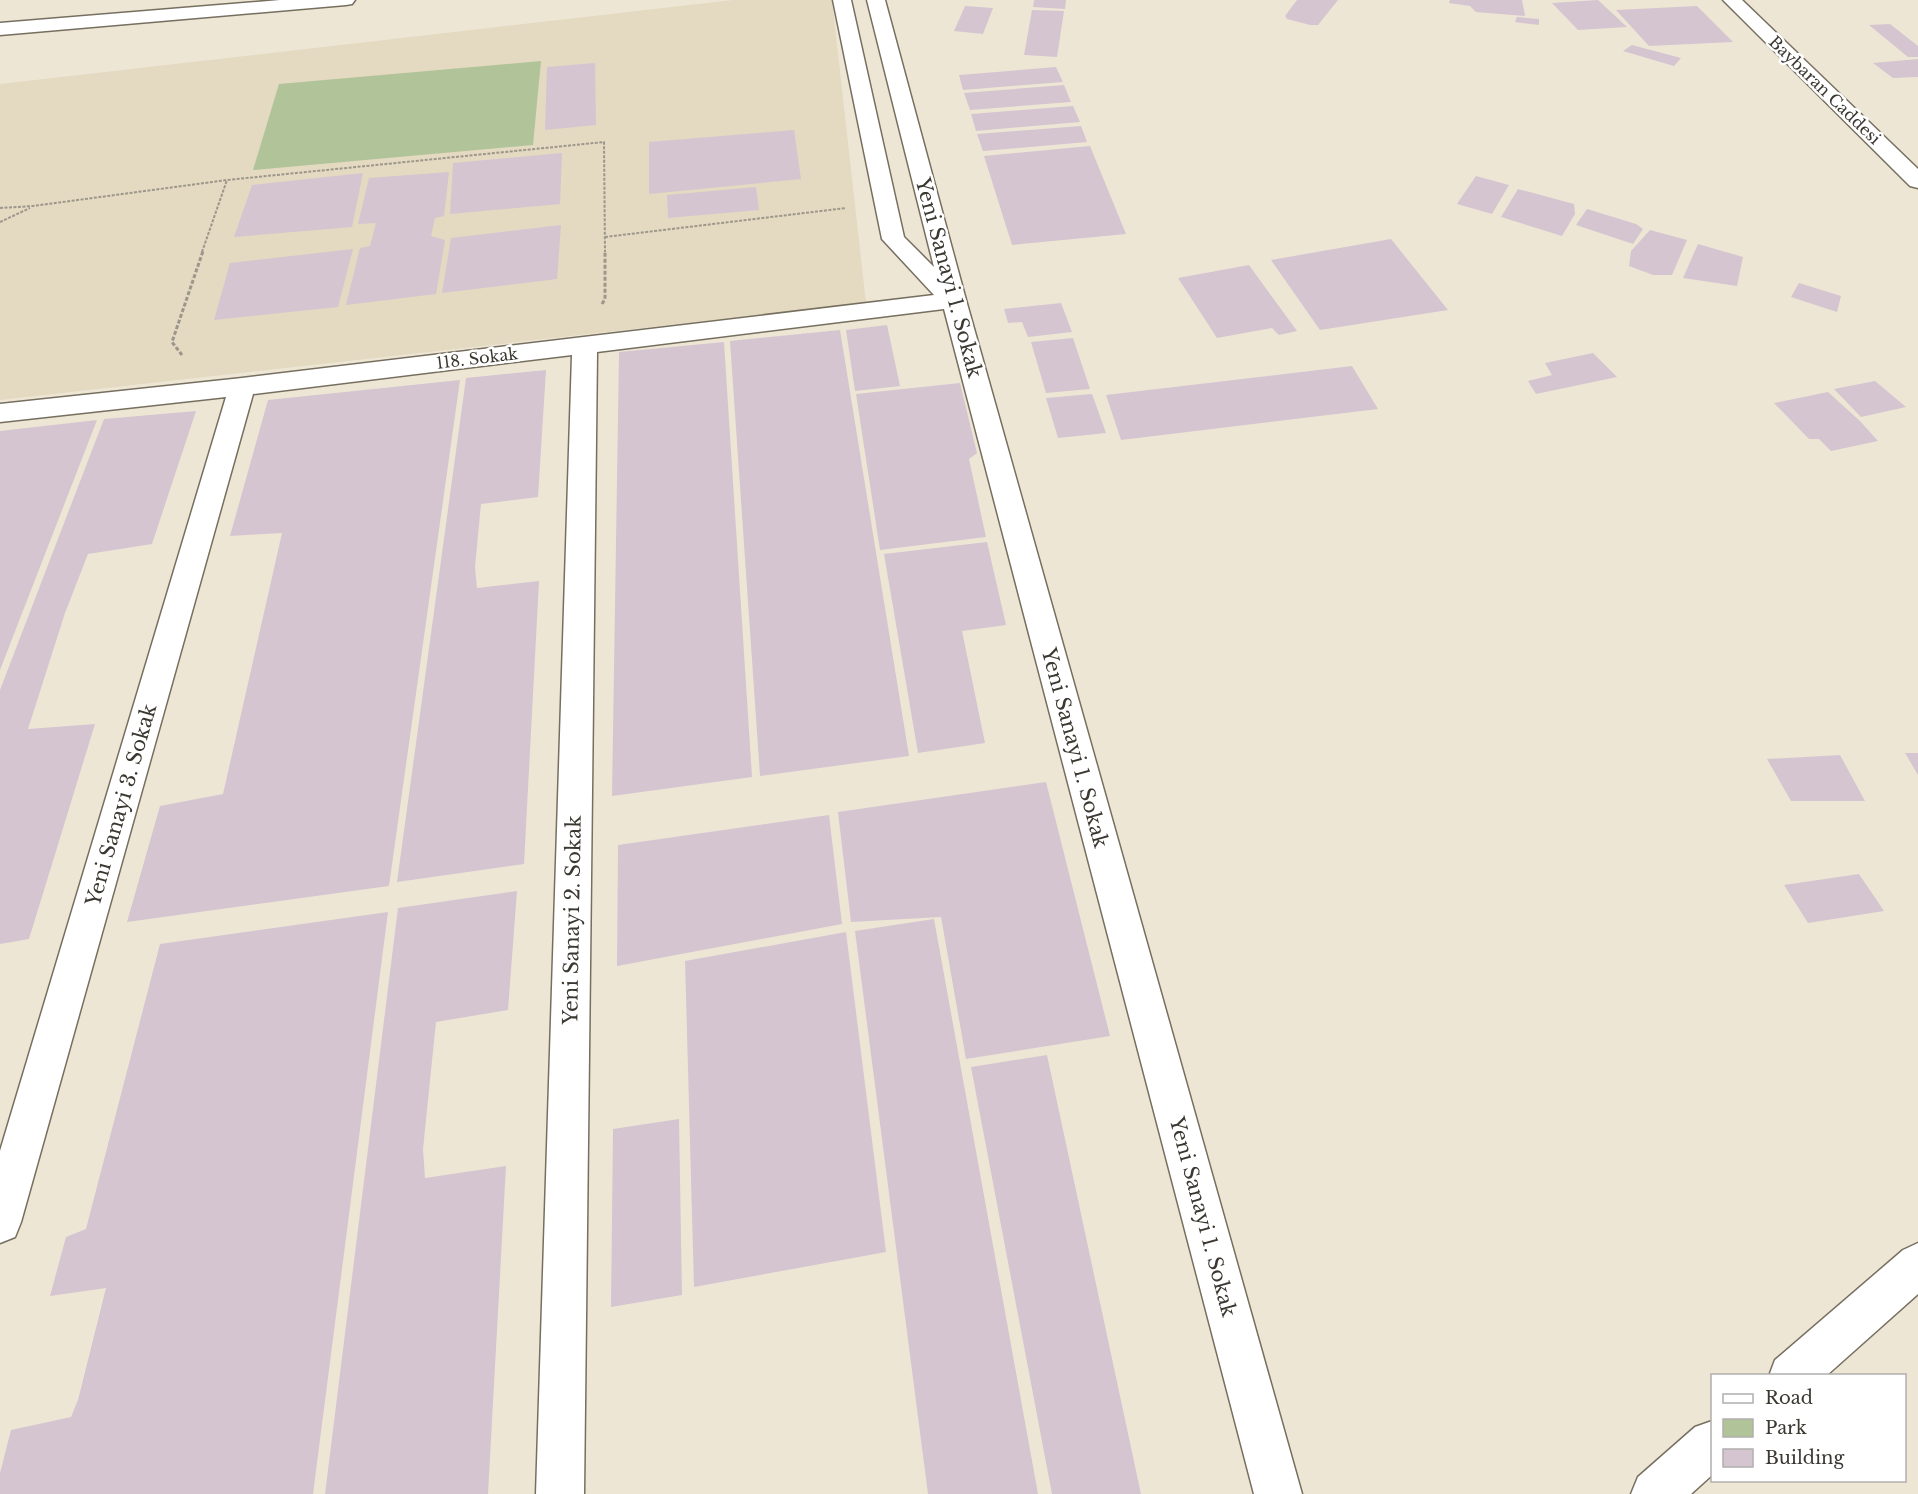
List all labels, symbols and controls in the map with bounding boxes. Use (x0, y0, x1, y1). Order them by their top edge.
street label: Baybaran Caddesi (1765, 32, 1885, 149)
street label: Yeni Sanayi 1. Sokak (911, 174, 987, 381)
street label: 118. Sokak (435, 343, 519, 373)
street label: Yeni Sanayi 1. Sokak (1037, 644, 1113, 851)
street label: Yeni Sanayi 3. Sokak (80, 700, 162, 910)
street label: Yeni Sanayi 2. Sokak (558, 814, 586, 1026)
street label: Yeni Sanayi 1. Sokak (1165, 1113, 1241, 1320)
legend (1711, 1374, 1906, 1482)
text: Road (1765, 1387, 1813, 1409)
text: Park (1765, 1417, 1807, 1439)
text: Building (1765, 1447, 1844, 1469)

